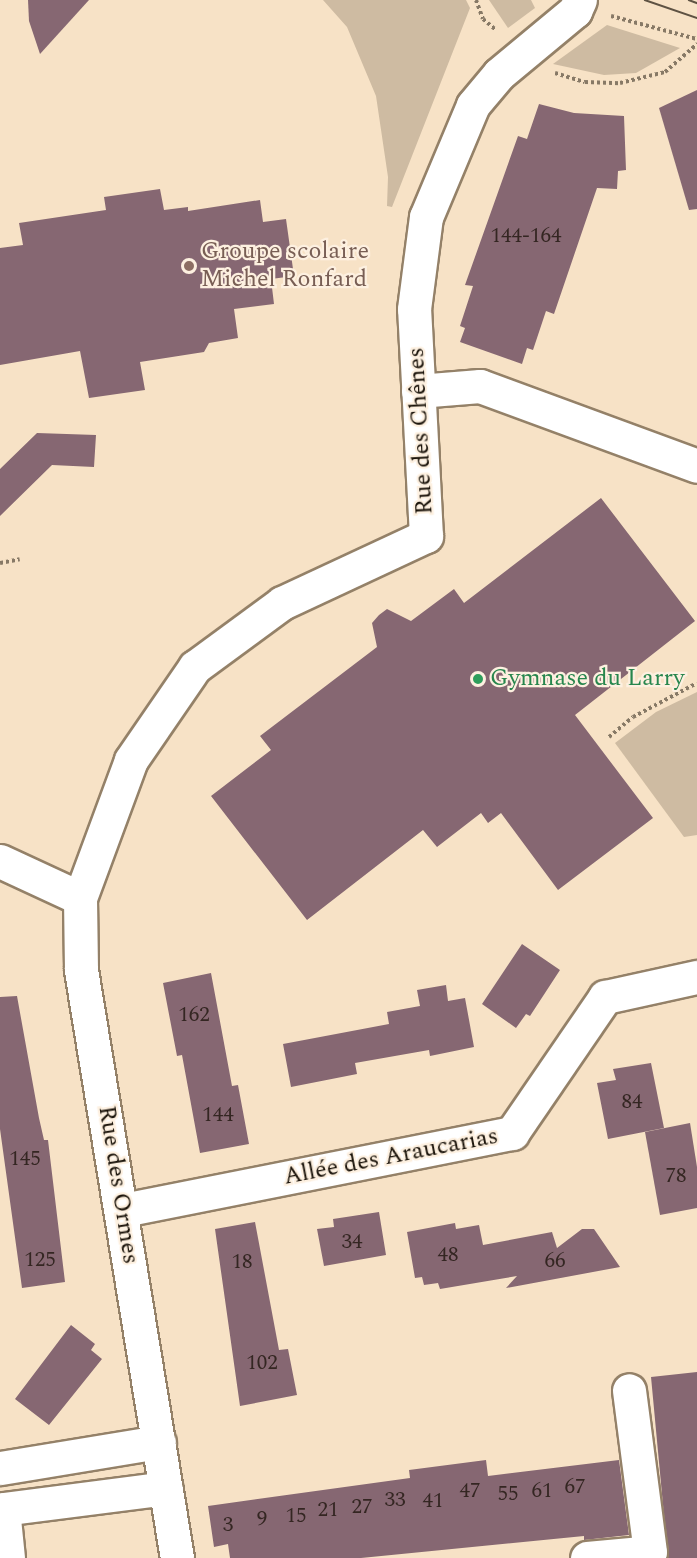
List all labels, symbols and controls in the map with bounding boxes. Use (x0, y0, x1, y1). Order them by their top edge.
house number: 144-164 (491, 223, 561, 249)
place label: Groupe scolaire Michel Ronfard (201, 238, 369, 294)
marker: Groupe scolaire Michel Ronfard (182, 259, 196, 273)
street label: Rue des Chênes (402, 347, 440, 515)
place label: Gymnase du Larry (490, 665, 685, 693)
marker: Gymnase du Larry (471, 672, 485, 686)
house number: 162 (178, 1002, 210, 1028)
house number: 84 (622, 1089, 642, 1115)
house number: 144 (202, 1102, 234, 1128)
street label: Rue des Ormes (91, 1104, 145, 1266)
street label: Allée des Araucarias (281, 1122, 501, 1192)
house number: 145 (9, 1146, 41, 1172)
house number: 78 (666, 1163, 686, 1189)
house number: 34 (342, 1229, 362, 1255)
house number: 48 (438, 1242, 458, 1268)
house number: 125 (24, 1247, 56, 1273)
house number: 66 (545, 1248, 565, 1274)
house number: 18 (232, 1249, 252, 1275)
house number: 102 (246, 1350, 278, 1376)
house number: 67 (565, 1474, 585, 1500)
house number: 47 (460, 1478, 480, 1504)
house number: 61 (532, 1478, 552, 1504)
house number: 55 (498, 1481, 518, 1507)
house number: 33 (385, 1487, 405, 1513)
house number: 41 (423, 1488, 443, 1514)
house number: 27 (352, 1494, 372, 1520)
house number: 21 (318, 1497, 338, 1523)
house number: 15 (286, 1503, 306, 1529)
house number: 9 (257, 1506, 267, 1532)
house number: 3 (223, 1512, 233, 1538)

